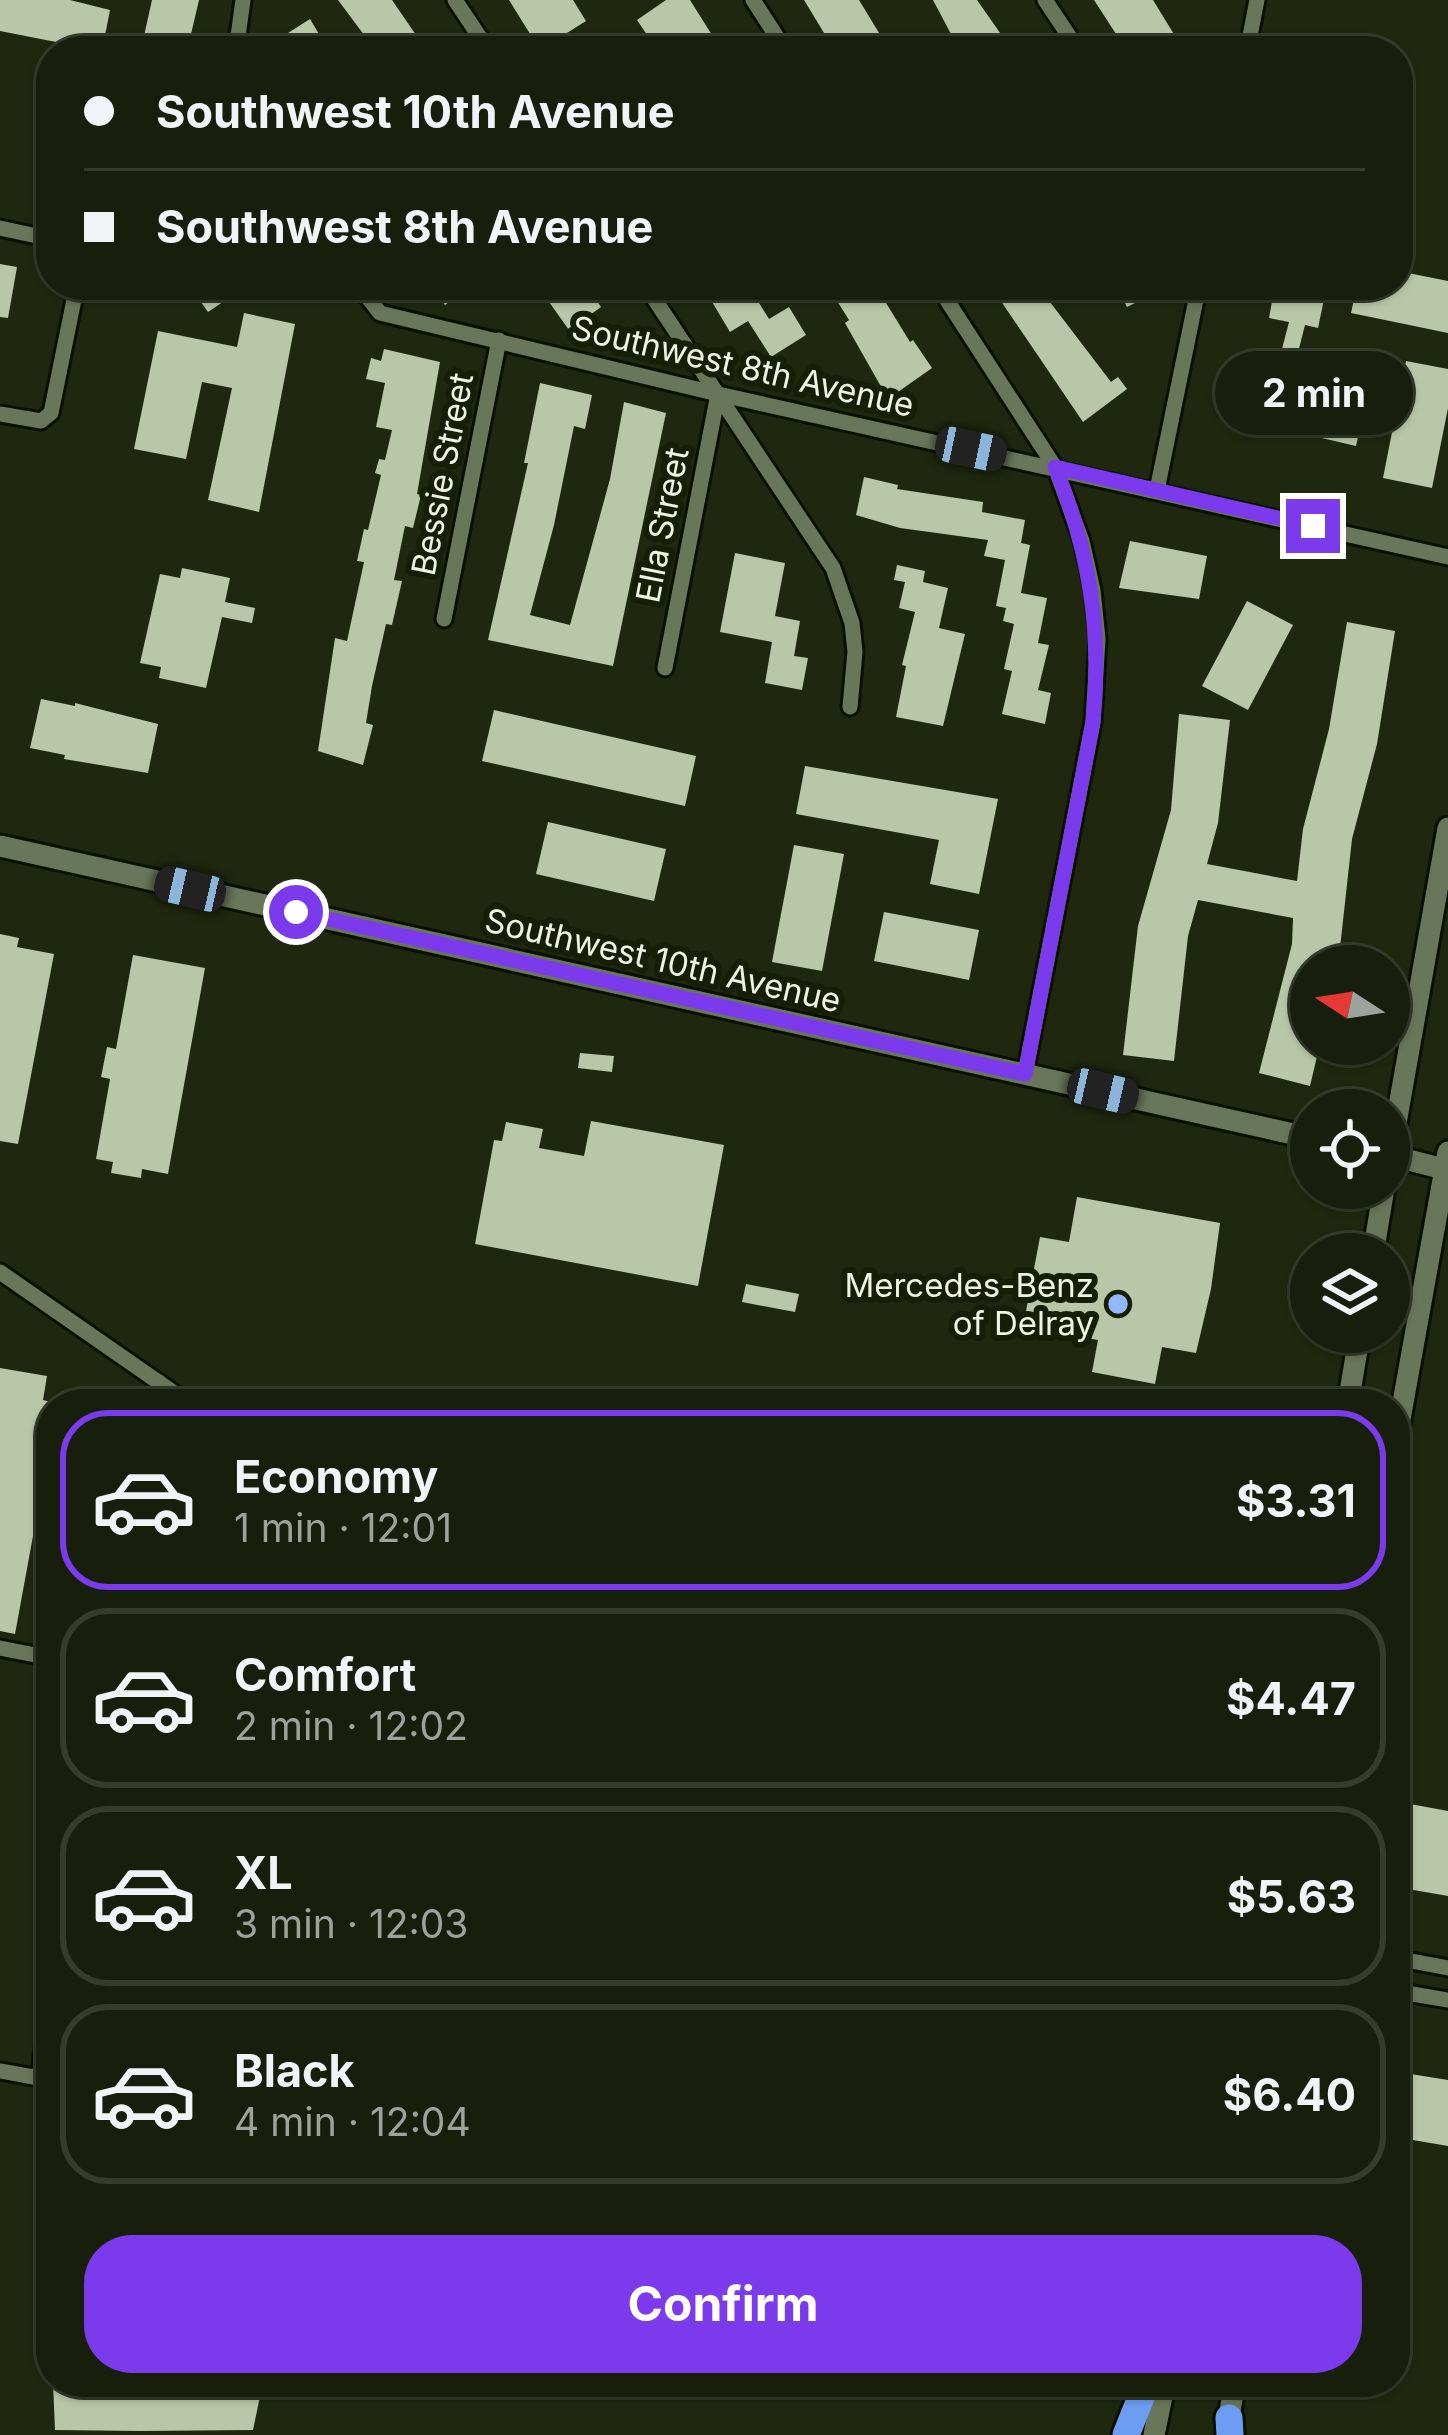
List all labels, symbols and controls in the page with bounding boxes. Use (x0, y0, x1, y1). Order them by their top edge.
text: Southwest 10th Avenue (156, 84, 675, 139)
text: Southwest 8th Avenue (156, 199, 653, 254)
street label: Southwest 8th Avenue (568, 307, 918, 425)
callout: 2 min (1214, 352, 1412, 436)
street label: Bessie Street (403, 369, 481, 579)
text: 2 min (1262, 369, 1366, 416)
car (932, 424, 1010, 474)
street label: Ella Street (627, 444, 697, 606)
route end (1286, 499, 1340, 553)
car (151, 863, 229, 915)
route start (269, 885, 323, 939)
street label: Southwest 10th Avenue (481, 900, 845, 1020)
north arrow (1290, 945, 1410, 1065)
map controls (1290, 945, 1410, 1353)
car (1064, 1065, 1142, 1117)
button: locate (1290, 1089, 1410, 1209)
button: layers (1290, 1233, 1410, 1353)
place label: Mercedes-Benz of Delray (844, 1265, 1094, 1343)
marker: Mercedes-Benz of Delray (1105, 1291, 1131, 1317)
icon: car (90, 1446, 198, 1554)
text: Economy (234, 1449, 438, 1504)
text: $3.31 (1236, 1473, 1356, 1528)
text: 1 min · 12:01 (234, 1504, 452, 1551)
icon: car (90, 1644, 198, 1752)
text: Comfort (234, 1647, 416, 1702)
text: $4.47 (1226, 1671, 1356, 1726)
text: 2 min · 12:02 (234, 1702, 468, 1749)
icon: car (90, 1842, 198, 1950)
text: XL (234, 1845, 293, 1900)
text: $5.63 (1227, 1869, 1356, 1924)
text: 3 min · 12:03 (234, 1900, 468, 1947)
icon: car (90, 2040, 198, 2148)
text: Black (234, 2043, 355, 2098)
text: $6.40 (1223, 2067, 1356, 2122)
text: 4 min · 12:04 (234, 2098, 471, 2145)
button: Confirm (84, 2235, 1362, 2373)

